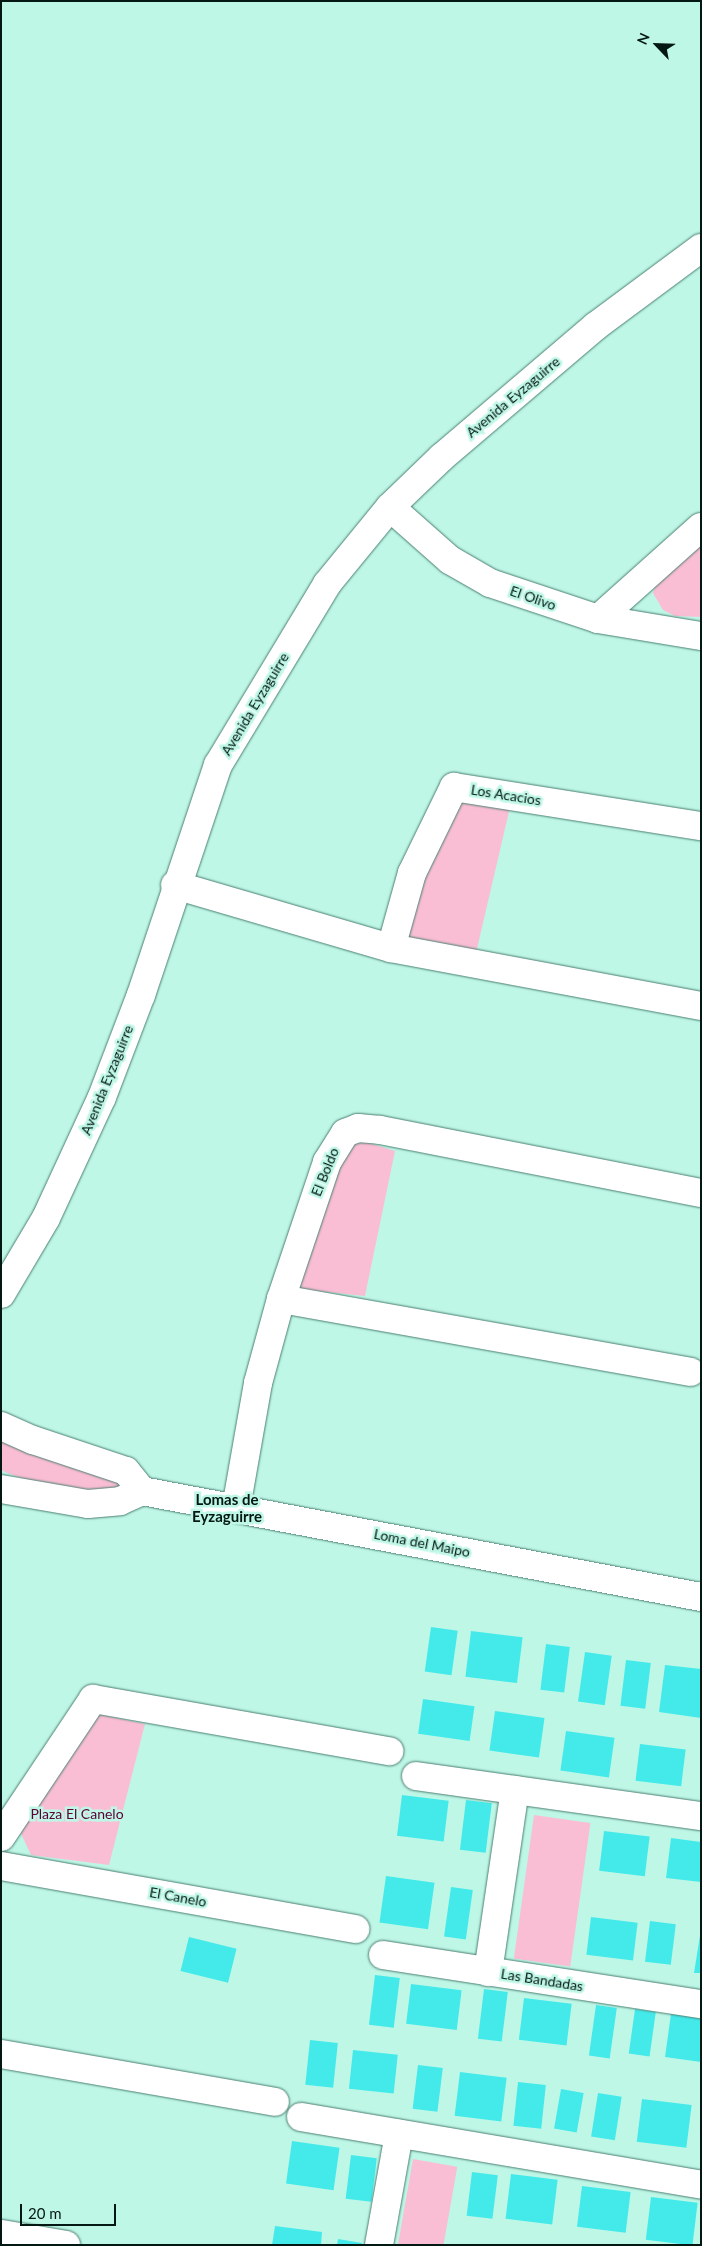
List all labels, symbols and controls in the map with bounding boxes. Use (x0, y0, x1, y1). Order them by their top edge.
north arrow (632, 20, 682, 70)
text: N (633, 30, 653, 47)
street label: Avenida Eyzaguirre (463, 353, 563, 441)
street label: El Olivo (508, 582, 558, 614)
street label: Avenida Eyzaguirre (218, 650, 292, 758)
street label: Los Acacios (470, 781, 542, 809)
street label: Avenida Eyzaguirre (77, 1023, 137, 1137)
street label: El Boldo (308, 1145, 342, 1199)
district label: Lomas de Eyzaguirre (192, 1490, 262, 1525)
street label: Loma del Maipo (372, 1525, 472, 1561)
park label: Plaza El Canelo (30, 1806, 124, 1822)
street label: El Canelo (148, 1884, 208, 1910)
street label: Las Bandadas (500, 1965, 584, 1995)
scale bar (22, 2194, 119, 2226)
text: 20 m (28, 2204, 62, 2222)

